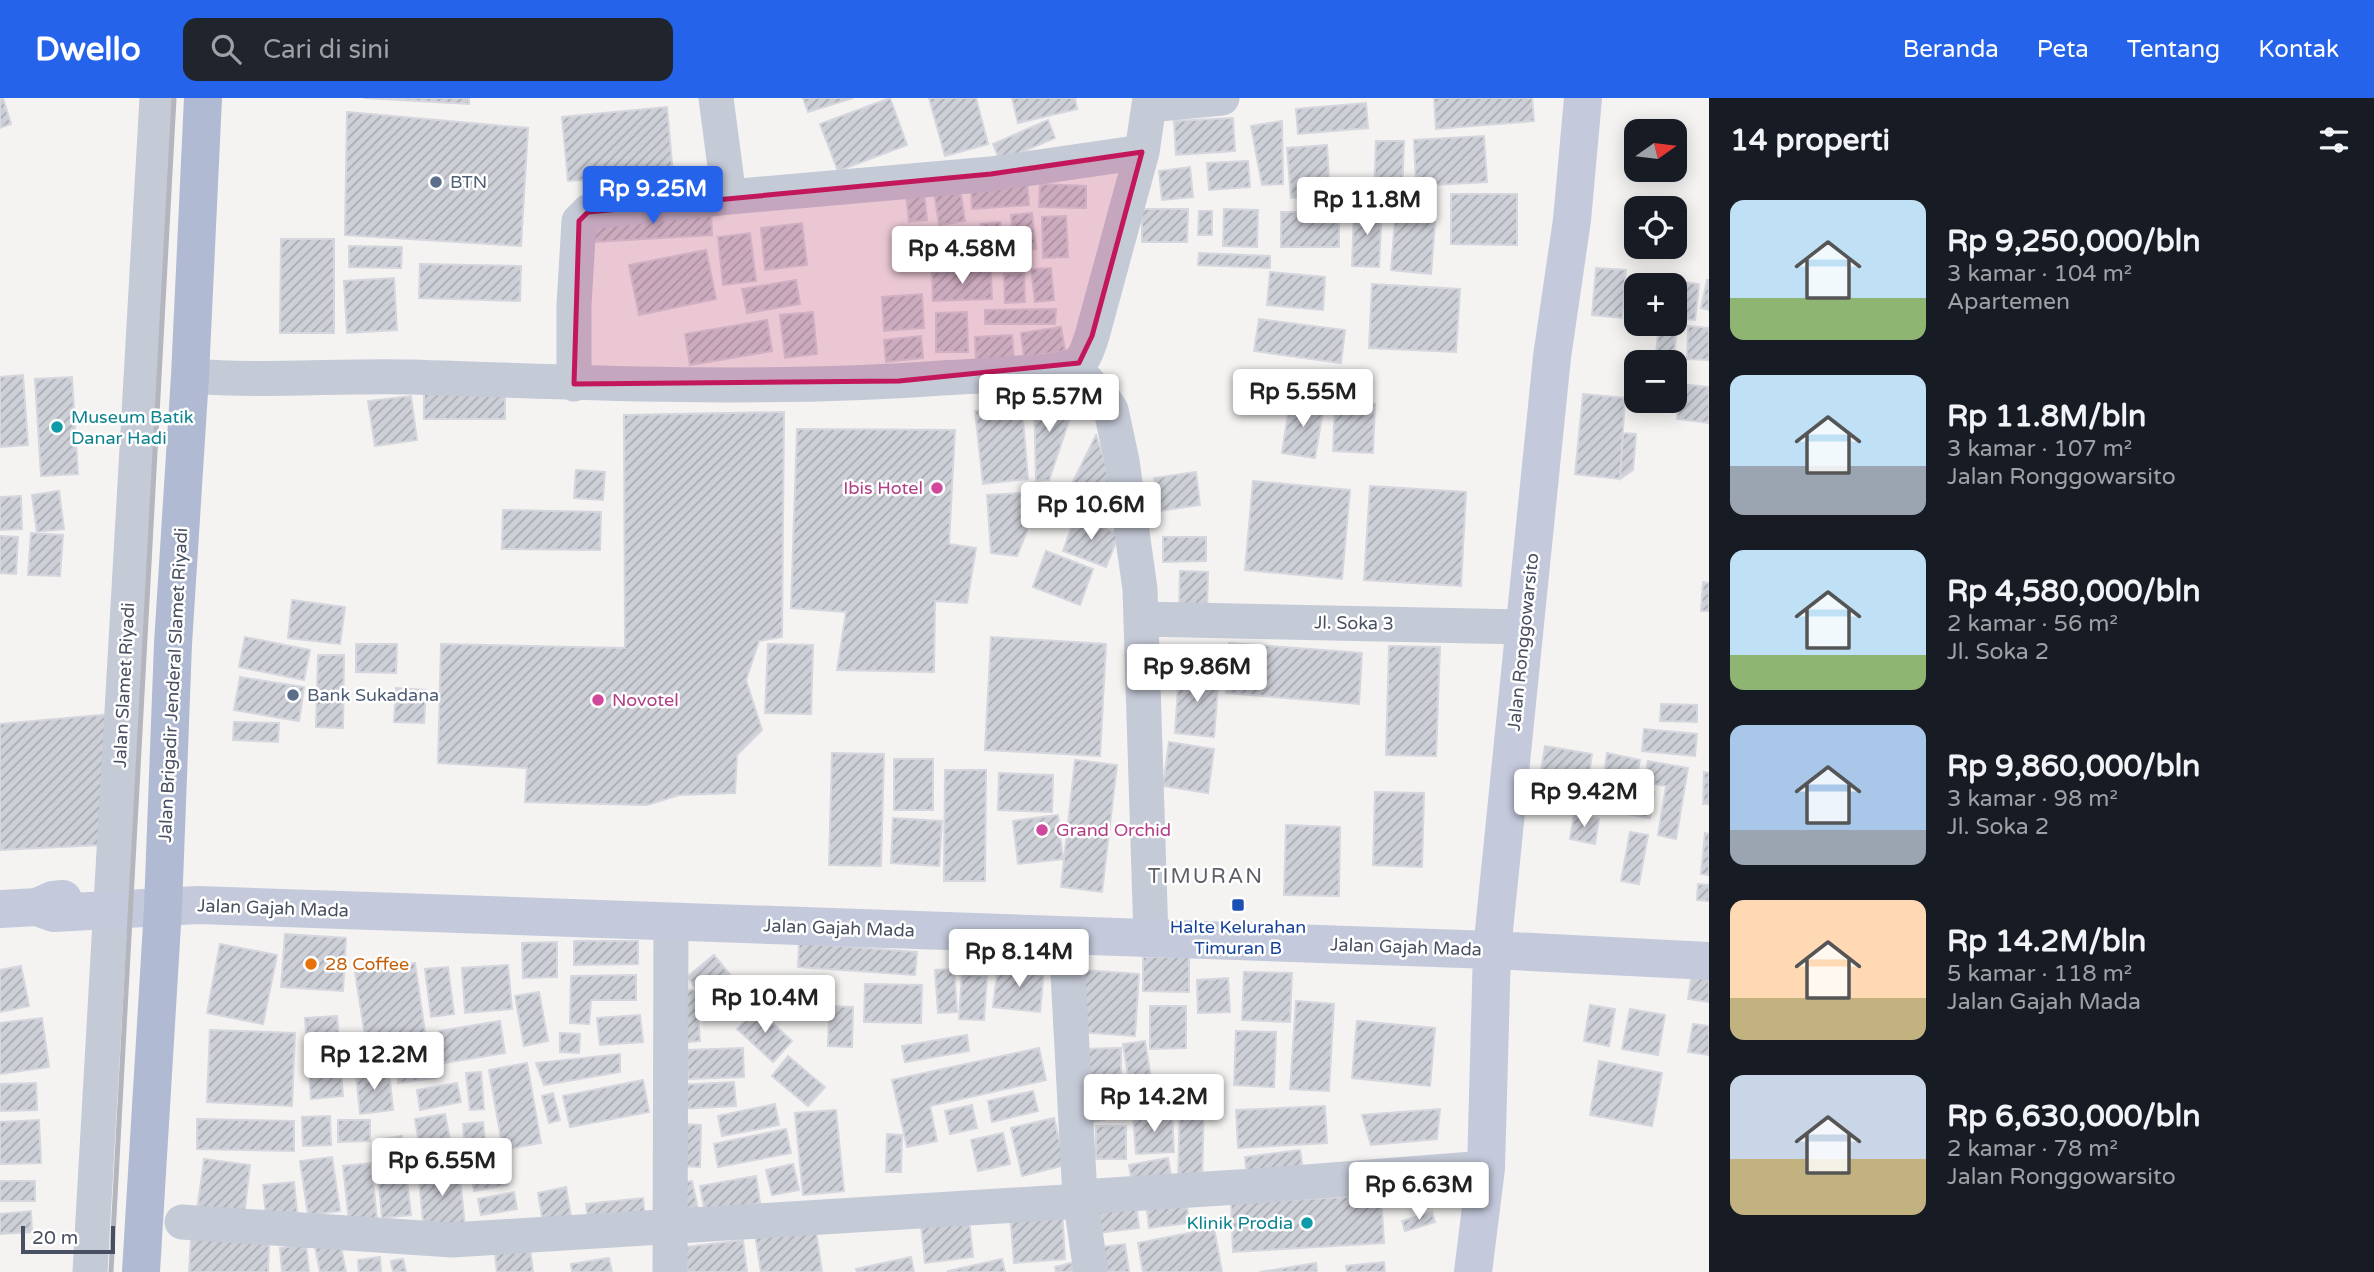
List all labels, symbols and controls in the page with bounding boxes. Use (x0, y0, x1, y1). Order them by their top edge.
search box (183, 18, 673, 81)
text: Dwello (35, 30, 141, 69)
icon: search (207, 30, 245, 68)
text: Cari di sini (263, 34, 390, 65)
text: Beranda (1903, 35, 1999, 64)
text: Peta (2037, 35, 2089, 64)
text: Tentang (2127, 35, 2220, 64)
text: Kontak (2258, 35, 2339, 64)
north arrow (1624, 119, 1687, 182)
map controls (1624, 119, 1687, 413)
icon: filters (2315, 121, 2353, 159)
text: 14 properti (1730, 122, 1890, 159)
pin: Rp 9.25M (581, 166, 725, 226)
place label: BTN (450, 171, 487, 193)
marker: BTN (428, 174, 444, 190)
text: Rp 9.25M (599, 175, 707, 203)
pin: Rp 11.8M (1295, 178, 1439, 237)
text: Rp 11.8M (1313, 186, 1421, 214)
button: locate (1624, 196, 1687, 259)
text: Rp 9,250,000/bln (1947, 223, 2201, 260)
pin: Rp 4.58M (890, 226, 1034, 286)
icon: home (1786, 228, 1870, 312)
text: Rp 4.58M (908, 235, 1016, 263)
text: 3 kamar · 104 m² (1947, 260, 2132, 288)
button: + (1624, 273, 1687, 336)
text: Apartemen (1947, 288, 2070, 316)
button: − (1624, 350, 1687, 413)
pin: Rp 5.55M (1231, 370, 1375, 429)
pin: Rp 5.57M (977, 374, 1121, 434)
text: Rp 5.55M (1249, 378, 1357, 406)
text: Rp 5.57M (995, 383, 1103, 411)
text: Rp 11.8M/bln (1947, 398, 2146, 435)
icon: home (1786, 403, 1870, 487)
place label: Museum Batik Danar Hadi (71, 406, 194, 449)
marker: Museum Batik Danar Hadi (49, 419, 65, 435)
text: 3 kamar · 107 m² (1947, 435, 2132, 463)
text: Jalan Ronggowarsito (1947, 463, 2176, 491)
place label: Ibis Hotel (843, 477, 923, 499)
marker: Ibis Hotel (929, 480, 945, 496)
pin: Rp 10.6M (1019, 482, 1163, 542)
text: Rp 10.6M (1037, 491, 1145, 519)
street label: Jalan Brigadir Jenderal Slamet Riyadi (154, 527, 192, 843)
street label: Jalan Ronggowarsito (1503, 552, 1543, 732)
text: Rp 4,580,000/bln (1947, 573, 2201, 610)
icon: home (1786, 578, 1870, 662)
street label: Jalan Slamet Riyadi (109, 602, 139, 768)
text: 2 kamar · 56 m² (1947, 610, 2118, 638)
street label: Jl. Soka 3 (1314, 611, 1394, 635)
text: Jl. Soka 2 (1947, 638, 2049, 666)
pin: Rp 9.86M (1125, 644, 1269, 704)
text: Rp 9.86M (1143, 653, 1251, 681)
place label: Bank Sukadana (307, 684, 439, 706)
marker: Bank Sukadana (285, 687, 301, 703)
place label: Novotel (612, 689, 679, 711)
marker: Novotel (590, 692, 606, 708)
text: Rp 9,860,000/bln (1947, 748, 2200, 785)
icon: home (1786, 753, 1870, 837)
pin: Rp 9.42M (1512, 770, 1656, 829)
text: Rp 9.42M (1530, 778, 1638, 806)
text: 3 kamar · 98 m² (1947, 785, 2118, 813)
text: Jl. Soka 2 (1947, 813, 2049, 841)
place label: Grand Orchid (1056, 819, 1171, 841)
marker: Grand Orchid (1034, 822, 1050, 838)
district label: TIMURAN (1148, 864, 1264, 889)
street label: Jalan Gajah Mada (197, 894, 349, 922)
marker: Halte Kelurahan Timuran B (1230, 897, 1246, 913)
street label: Jalan Gajah Mada (763, 914, 915, 942)
place label: Halte Kelurahan Timuran B (1170, 916, 1306, 959)
text: Rp 14.2M/bln (1947, 923, 2146, 960)
icon: home (1786, 928, 1870, 1012)
pin: Rp 8.14M (947, 930, 1091, 989)
street label: Jalan Gajah Mada (1330, 933, 1482, 961)
text: Rp 8.14M (965, 938, 1073, 966)
place label: 28 Coffee (325, 953, 409, 975)
marker: 28 Coffee (303, 956, 319, 972)
text: 5 kamar · 118 m² (1947, 960, 2132, 988)
pin: Rp 10.4M (693, 976, 837, 1035)
text: Rp 10.4M (711, 984, 819, 1012)
text: Jalan Gajah Mada (1947, 988, 2141, 1016)
pin: Rp 12.2M (302, 1032, 446, 1092)
text: Rp 12.2M (320, 1041, 428, 1069)
pin: Rp 14.2M (1082, 1074, 1226, 1134)
text: Rp 14.2M (1100, 1083, 1208, 1111)
text: Rp 6,630,000/bln (1947, 1098, 2201, 1135)
icon: home (1786, 1103, 1870, 1187)
text: 2 kamar · 78 m² (1947, 1135, 2118, 1163)
pin: Rp 6.55M (370, 1138, 514, 1198)
text: Rp 6.55M (388, 1147, 496, 1175)
pin: Rp 6.63M (1347, 1162, 1491, 1222)
text: Jalan Ronggowarsito (1947, 1163, 2176, 1191)
text: Rp 6.63M (1365, 1171, 1473, 1199)
place label: Klinik Prodia (1187, 1212, 1293, 1234)
marker: Klinik Prodia (1299, 1215, 1315, 1231)
scale bar (21, 1223, 116, 1255)
text: 20 m (32, 1227, 78, 1249)

